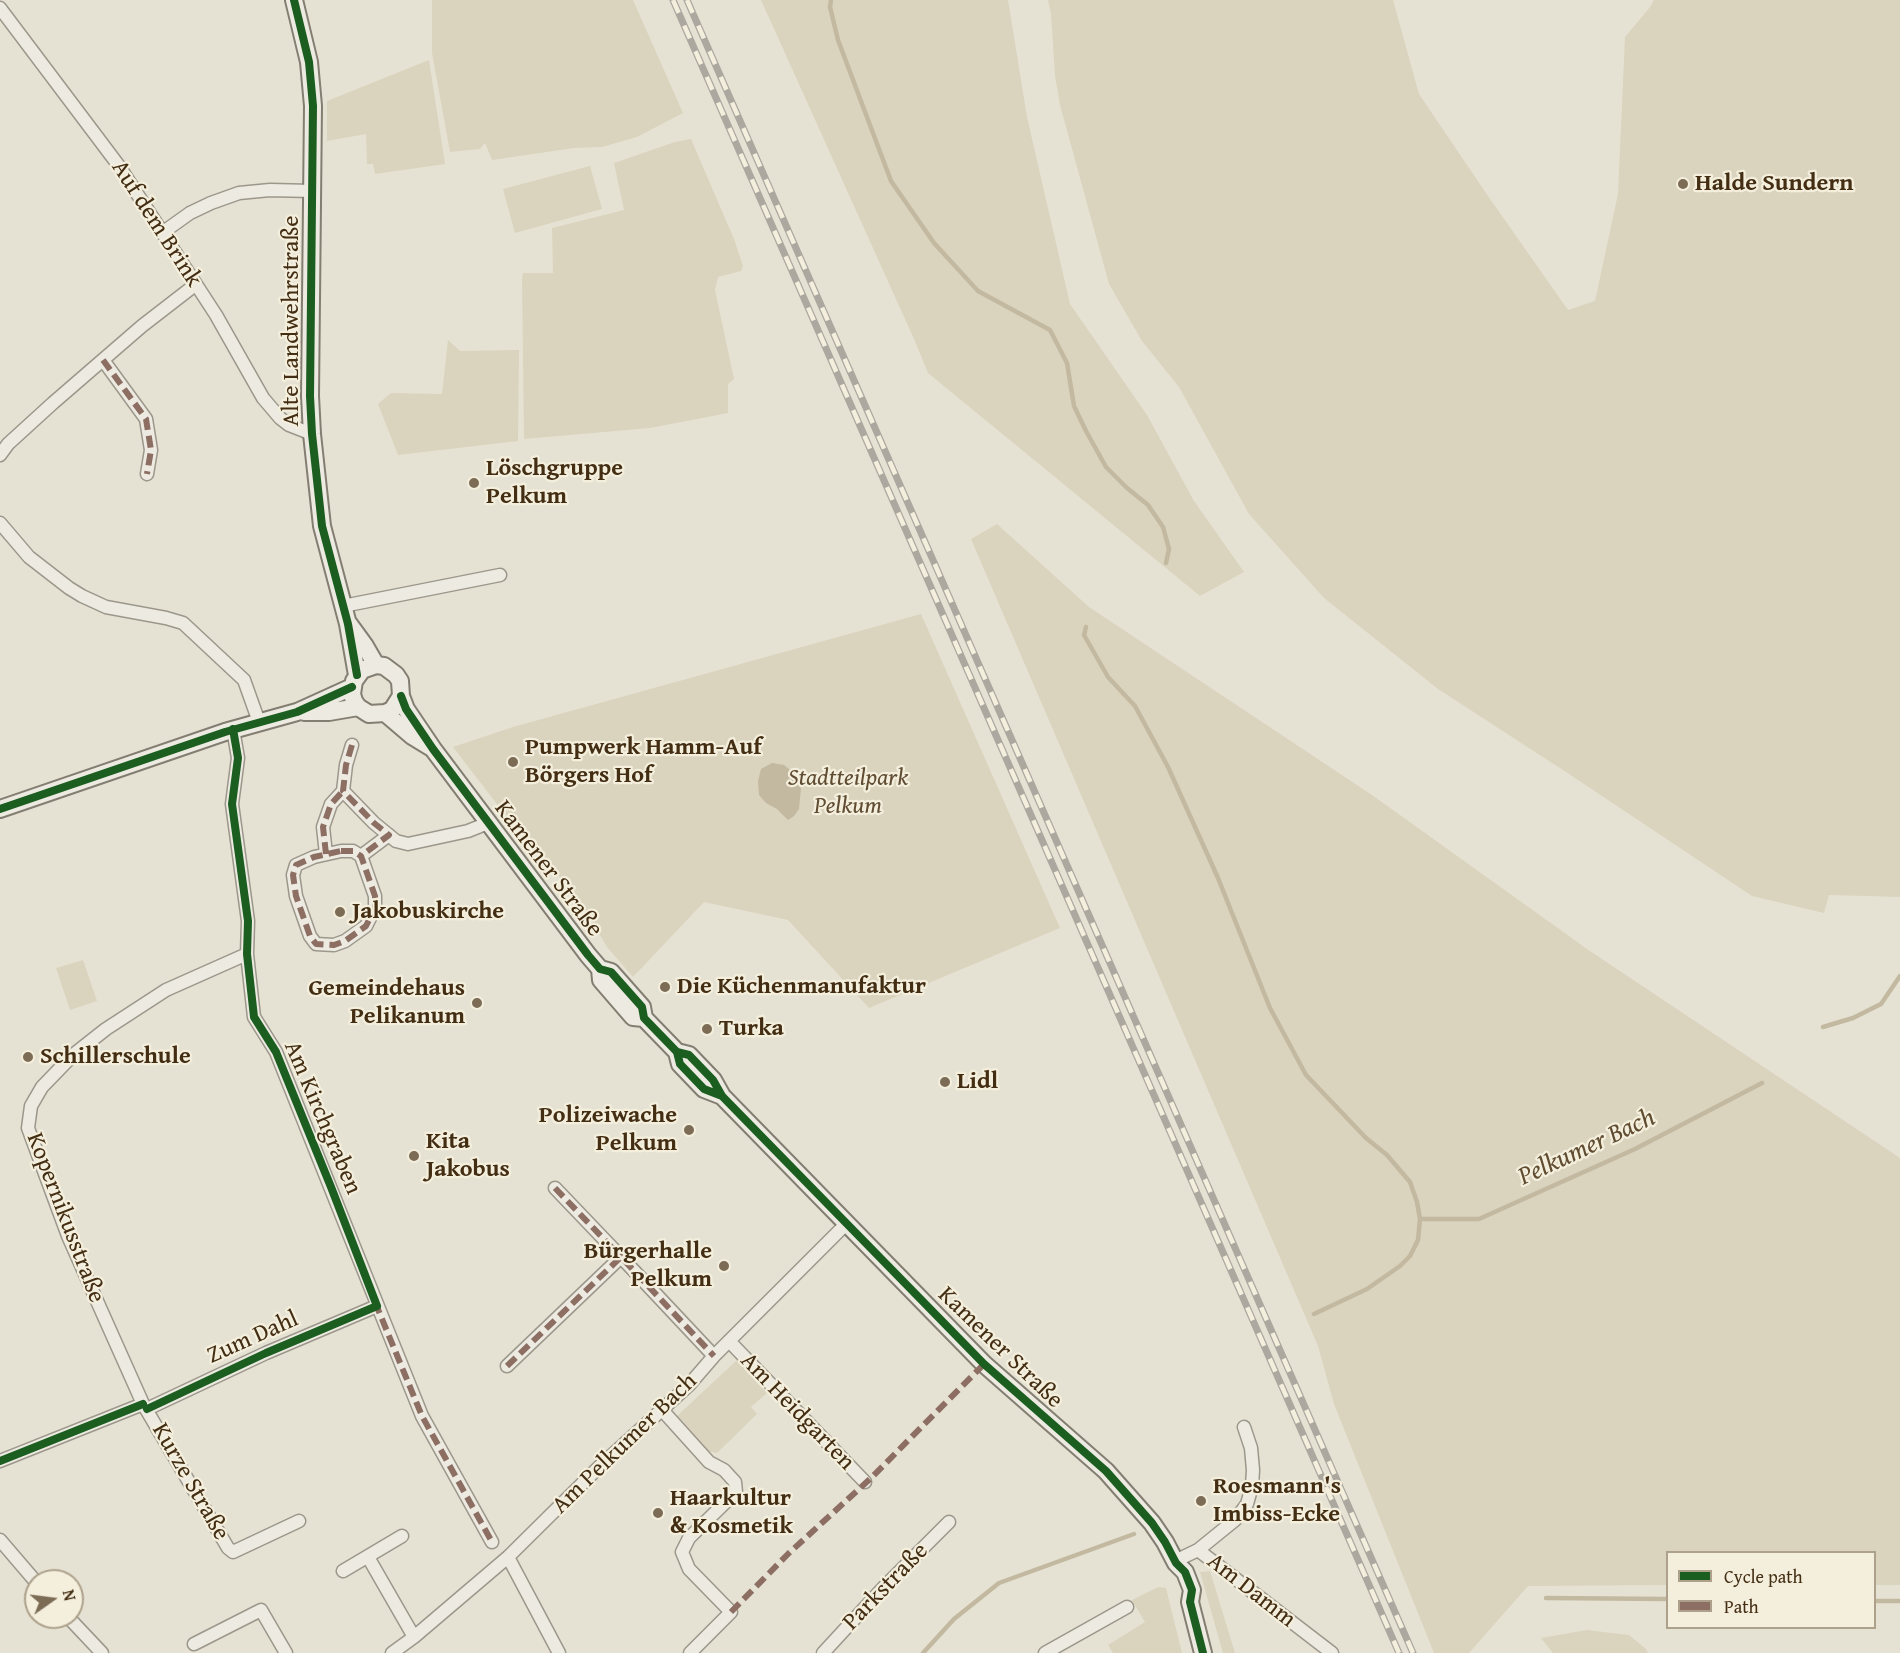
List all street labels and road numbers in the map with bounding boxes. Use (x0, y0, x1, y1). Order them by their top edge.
street label: Auf dem Brink (104, 155, 208, 293)
street label: Alte Landwehrstraße (278, 215, 306, 427)
street label: Kamener Straße (487, 795, 609, 943)
street label: Am Kirchgraben (277, 1037, 367, 1199)
street label: Kopernikusstraße (19, 1129, 111, 1307)
street label: Kamener Straße (931, 1281, 1069, 1415)
street label: Zum Dahl (203, 1305, 303, 1371)
street label: Am Heidgarten (734, 1347, 860, 1477)
street label: Am Pelkumer Bach (547, 1368, 703, 1520)
street label: Kurze Straße (145, 1418, 235, 1546)
street label: Parkstraße (837, 1537, 935, 1637)
street label: Am Damm (1201, 1547, 1301, 1635)

